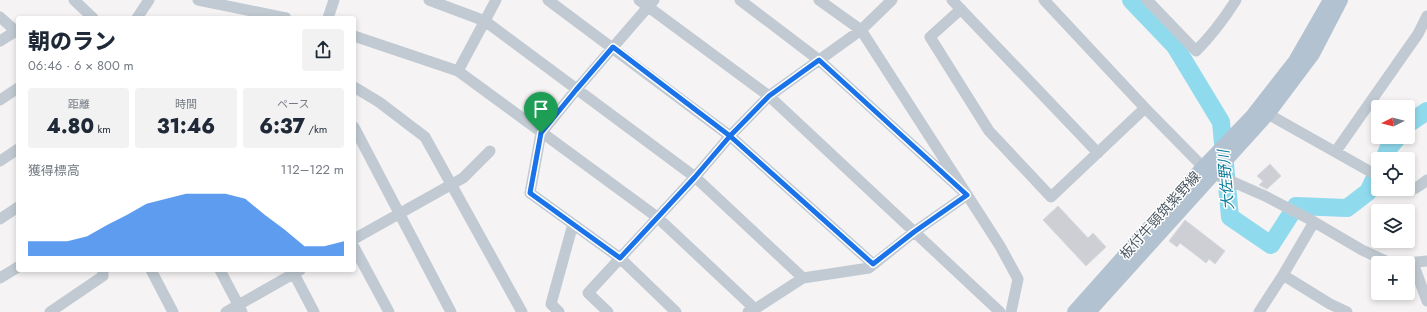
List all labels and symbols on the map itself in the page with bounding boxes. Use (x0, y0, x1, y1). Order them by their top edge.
pin (524, 92, 558, 133)
north arrow (1371, 100, 1415, 144)
water label: 大佐野川 (1212, 147, 1240, 211)
street label: 板付牛頸筑紫野線 (1115, 167, 1205, 263)

